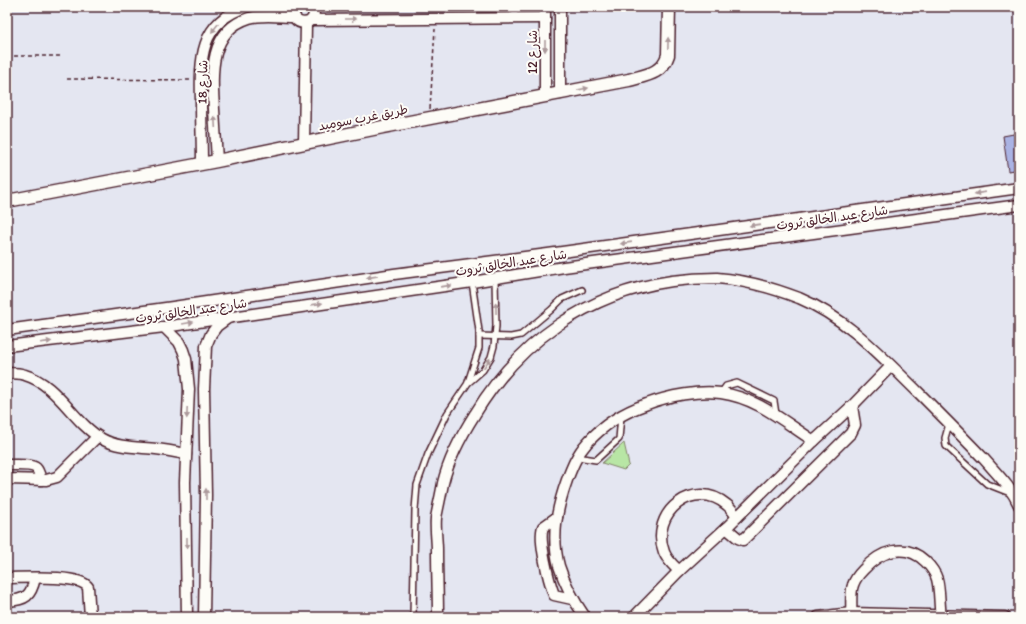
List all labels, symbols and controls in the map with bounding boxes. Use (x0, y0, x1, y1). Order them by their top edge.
one-way arrow (345, 16, 358, 22)
one-way arrow (210, 22, 219, 33)
street label: شارع 12 (525, 30, 542, 74)
one-way arrow (665, 36, 671, 49)
one-way arrow (542, 40, 548, 53)
street label: شارع 18 (195, 60, 212, 104)
one-way arrow (577, 86, 589, 92)
street label: طريق غرب سوميد (317, 101, 409, 135)
one-way arrow (212, 116, 219, 128)
one-way arrow (974, 190, 986, 196)
street label: شارع عبد الخالق ثروت (775, 202, 889, 235)
one-way arrow (749, 222, 761, 228)
one-way arrow (620, 240, 632, 246)
street label: شارع عبد الخالق ثروت (454, 246, 568, 281)
one-way arrow (366, 274, 378, 280)
one-way arrow (440, 282, 452, 289)
street label: شارع عبد الخالق ثروت (134, 295, 248, 328)
one-way arrow (311, 301, 323, 307)
one-way arrow (493, 301, 499, 314)
one-way arrow (182, 320, 195, 326)
one-way arrow (40, 339, 52, 345)
one-way arrow (483, 358, 491, 369)
one-way arrow (184, 407, 191, 419)
one-way arrow (203, 487, 209, 500)
one-way arrow (184, 537, 190, 550)

